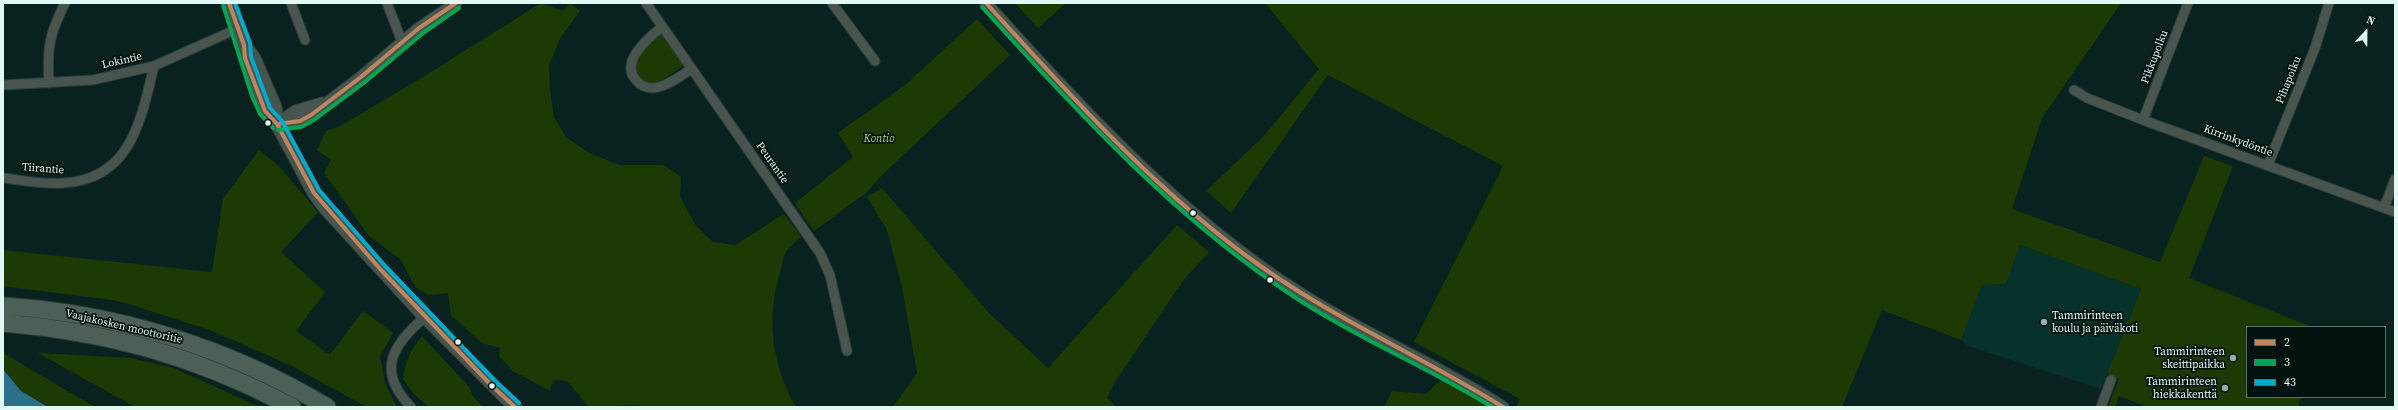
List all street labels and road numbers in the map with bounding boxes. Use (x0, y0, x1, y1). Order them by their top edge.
street label: Pikkupolku (2139, 28, 2171, 86)
street label: Lokintie (101, 50, 143, 72)
street label: Pihapolku (2274, 54, 2304, 106)
street label: Kirrinkydöntie (2202, 122, 2274, 160)
street label: Peurantie (753, 140, 791, 186)
street label: Tiirantie (21, 161, 65, 177)
street label: Vaajakosken moottoritie (65, 307, 183, 347)

